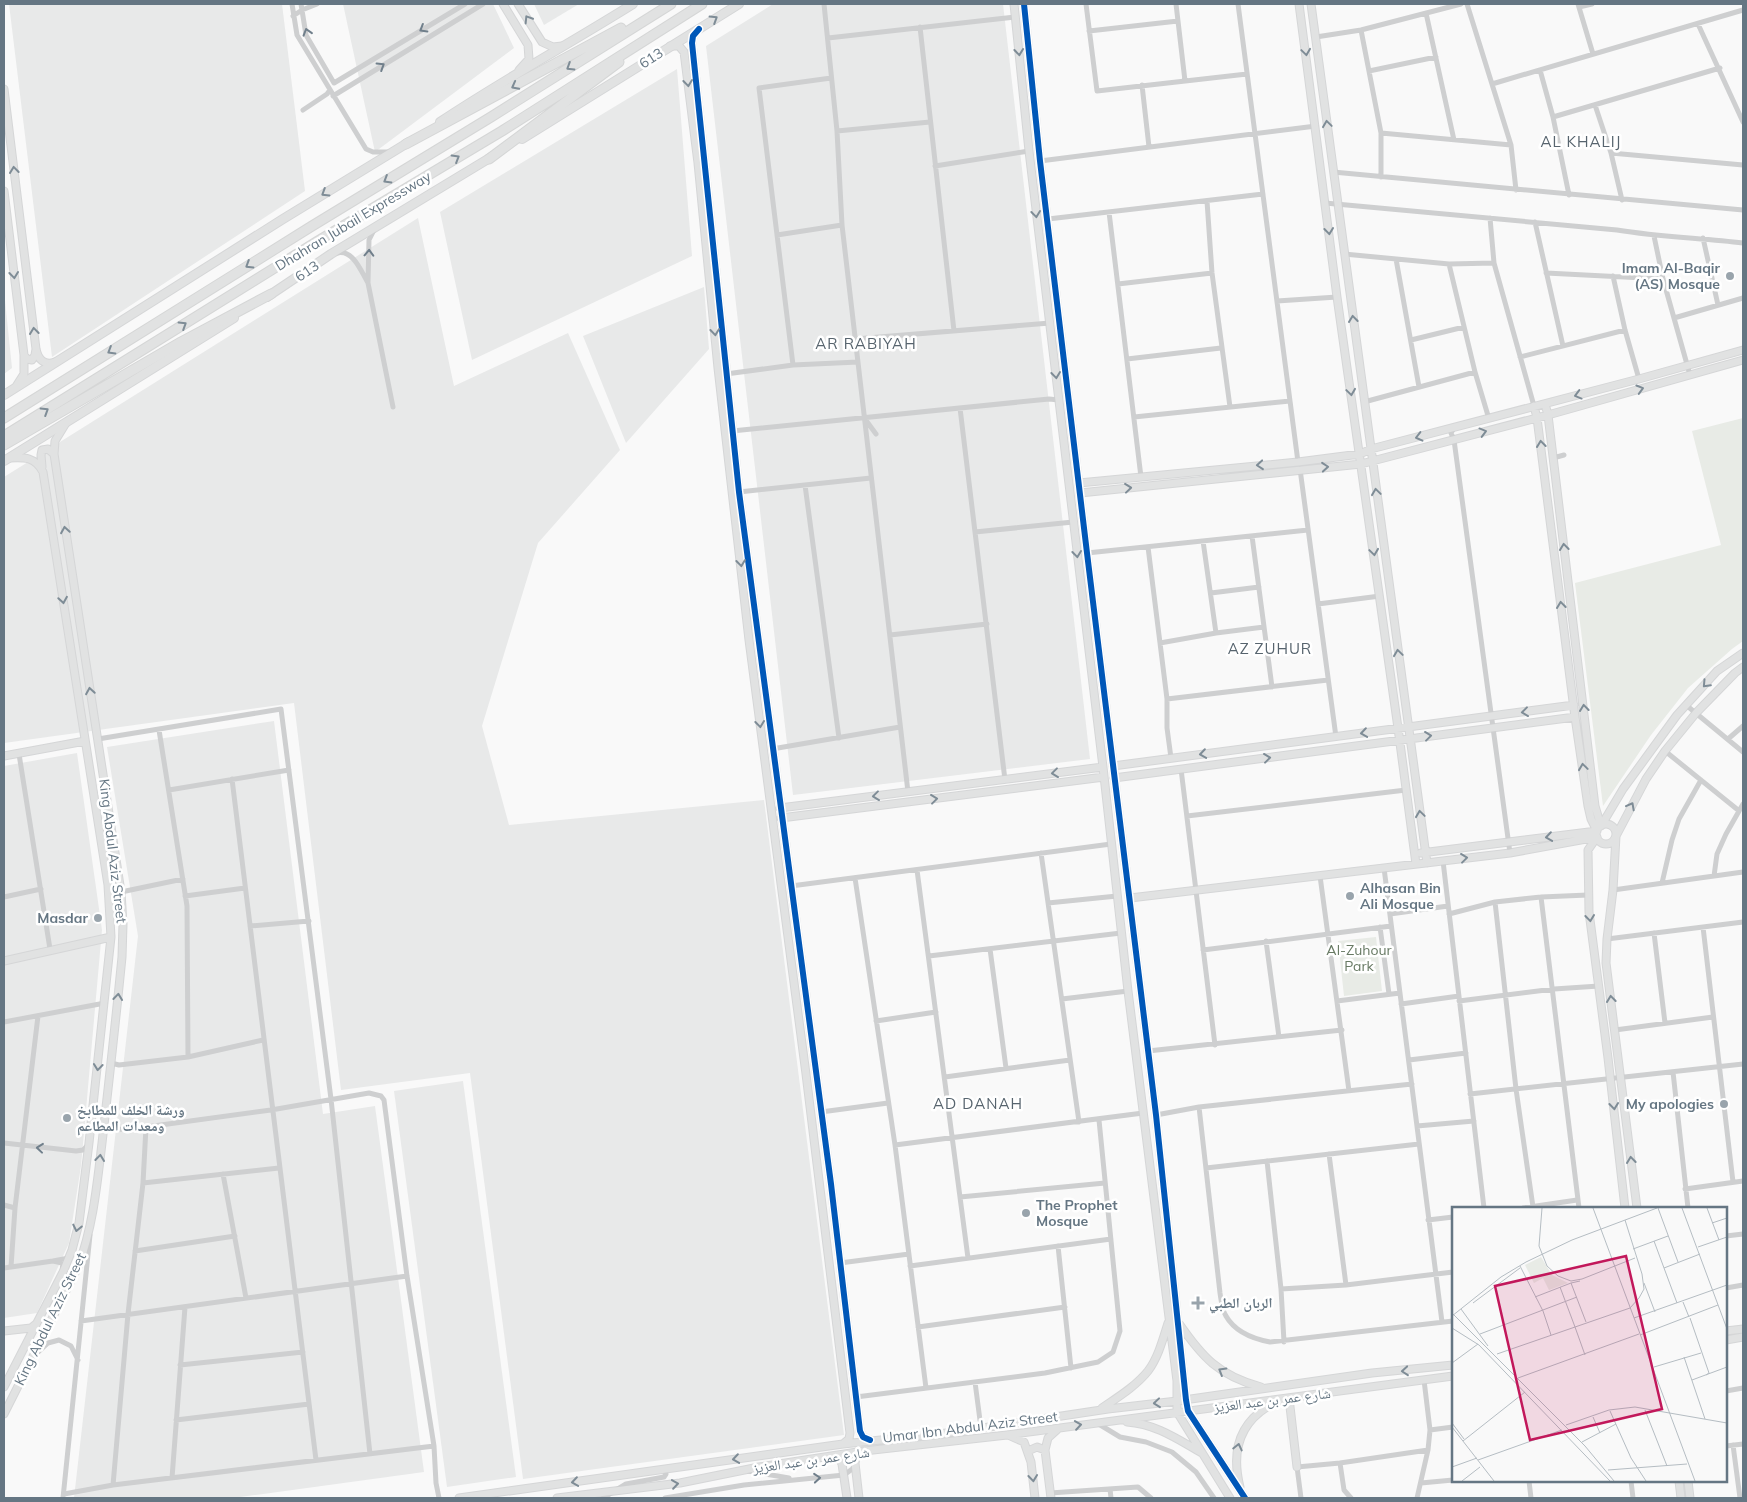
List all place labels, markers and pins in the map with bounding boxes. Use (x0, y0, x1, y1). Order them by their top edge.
place label: Imam Al-Baqir (AS) Mosque (1622, 259, 1720, 293)
marker: Imam Al-Baqir (AS) Mosque (1724, 270, 1736, 282)
place label: Alhasan Bin Ali Mosque (1360, 879, 1441, 913)
marker: Alhasan Bin Ali Mosque (1344, 890, 1356, 902)
place label: Masdar (37, 909, 88, 927)
marker: Masdar (92, 912, 104, 924)
place label: My apologies (1626, 1095, 1714, 1113)
marker: My apologies (1718, 1098, 1730, 1110)
place label: ورشة الخلف للمطابخ ومعدات المطاعم (77, 1101, 185, 1136)
marker: ورشة الخلف للمطابخ ومعدات المطاعم (61, 1112, 73, 1124)
place label: The Prophet Mosque (1036, 1196, 1118, 1230)
marker: The Prophet Mosque (1020, 1207, 1032, 1219)
place label: الربان الطبي (1209, 1294, 1272, 1314)
marker: الربان الطبي (1191, 1296, 1205, 1310)

